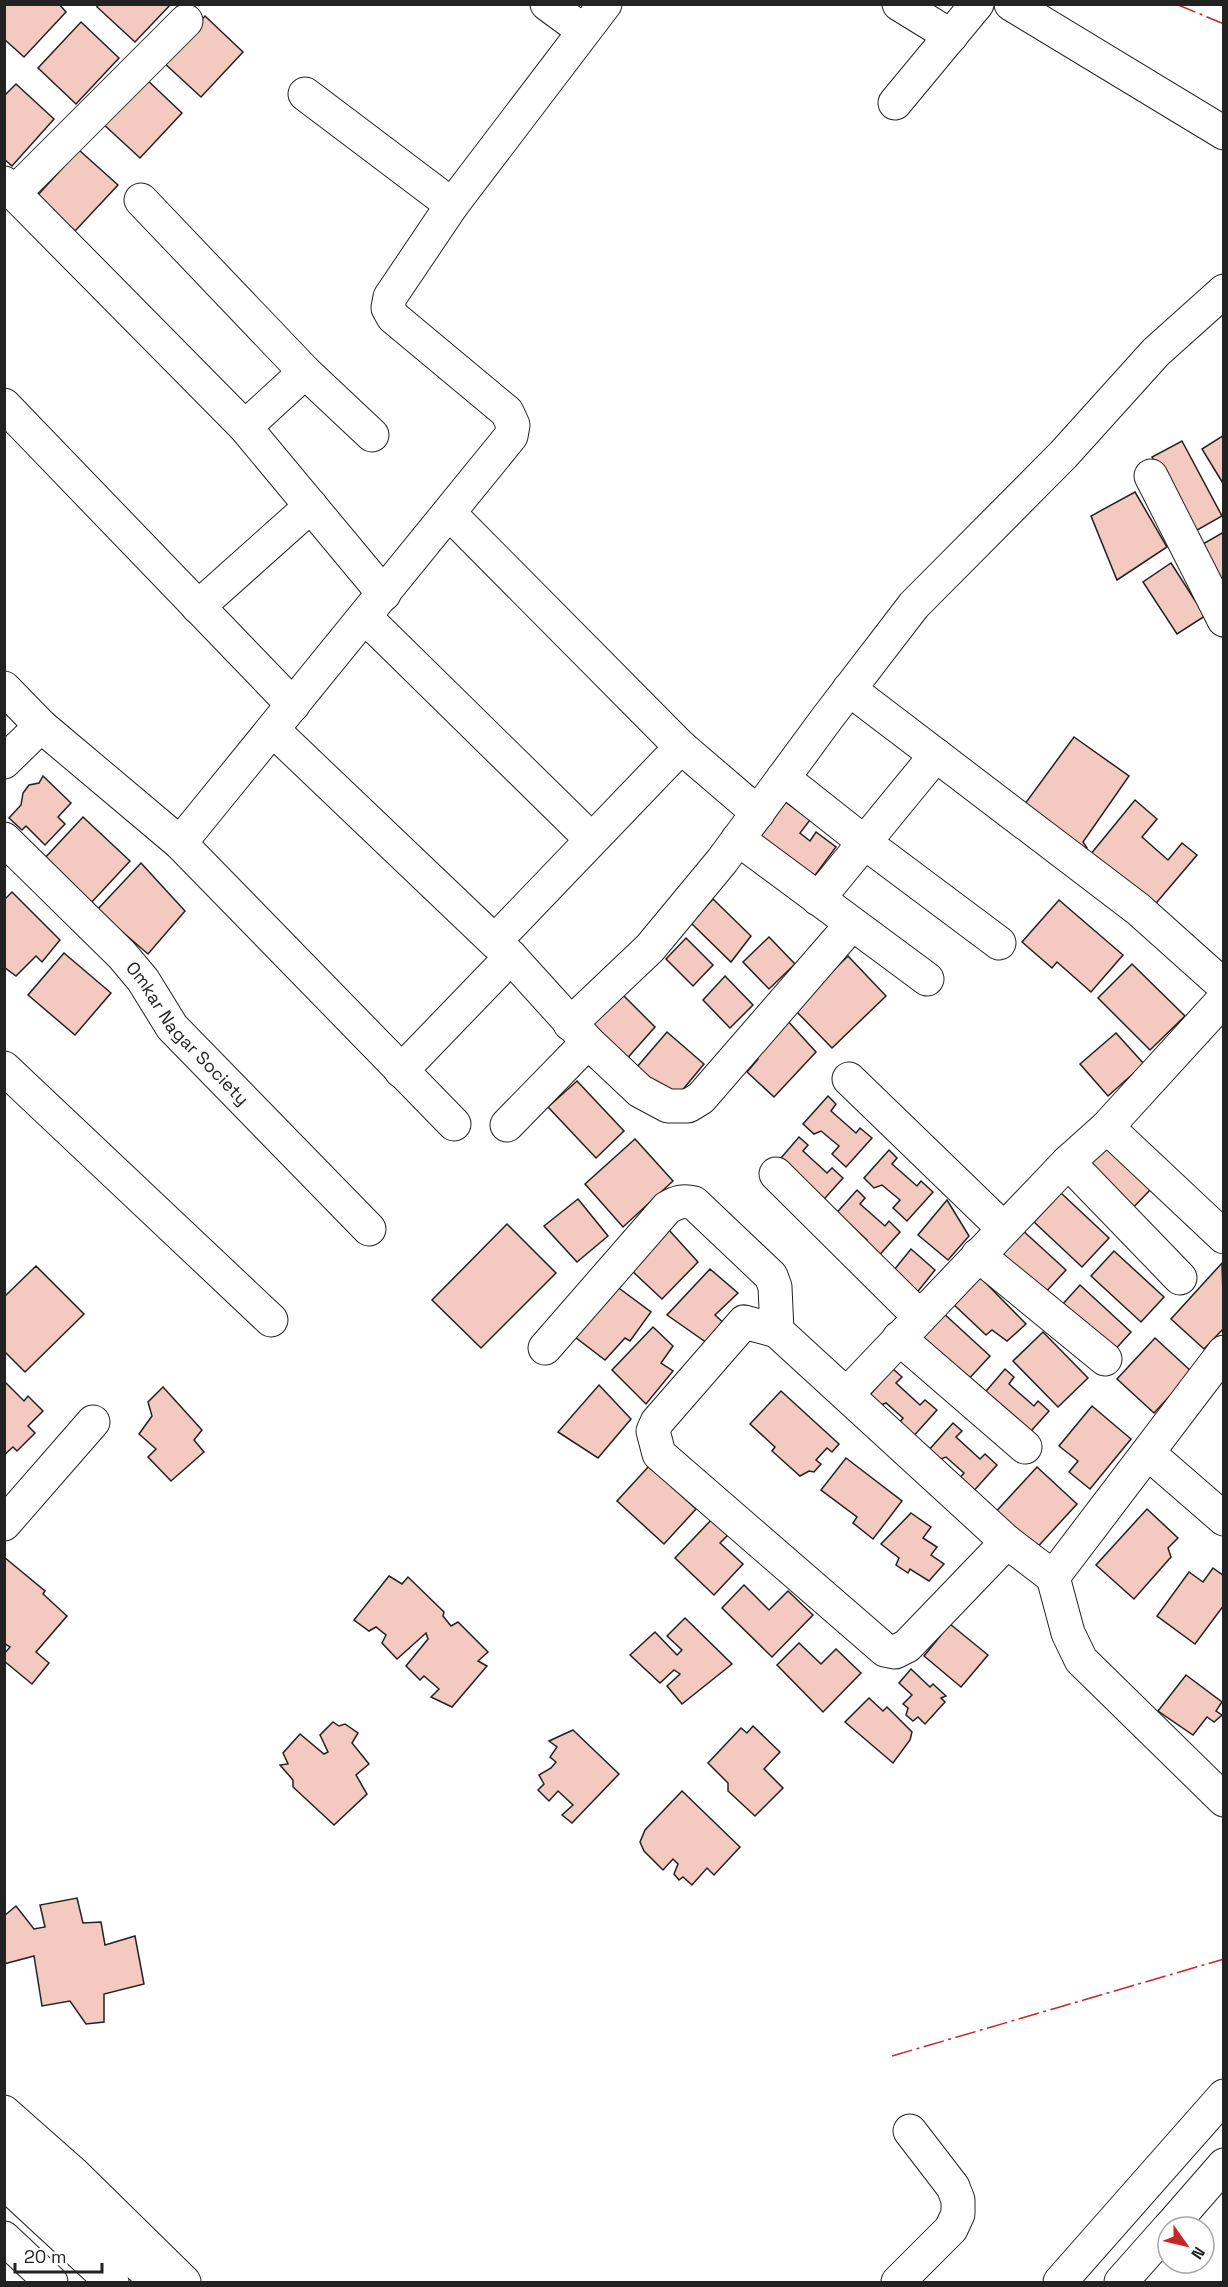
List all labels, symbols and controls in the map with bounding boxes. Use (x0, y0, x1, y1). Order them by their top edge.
street label: Omkar Nagar Society (121, 956, 254, 1110)
north arrow (1156, 2215, 1216, 2275)
scale bar (15, 2236, 102, 2274)
text: N (1186, 2243, 1210, 2263)
text: 20 m (24, 2245, 67, 2268)

